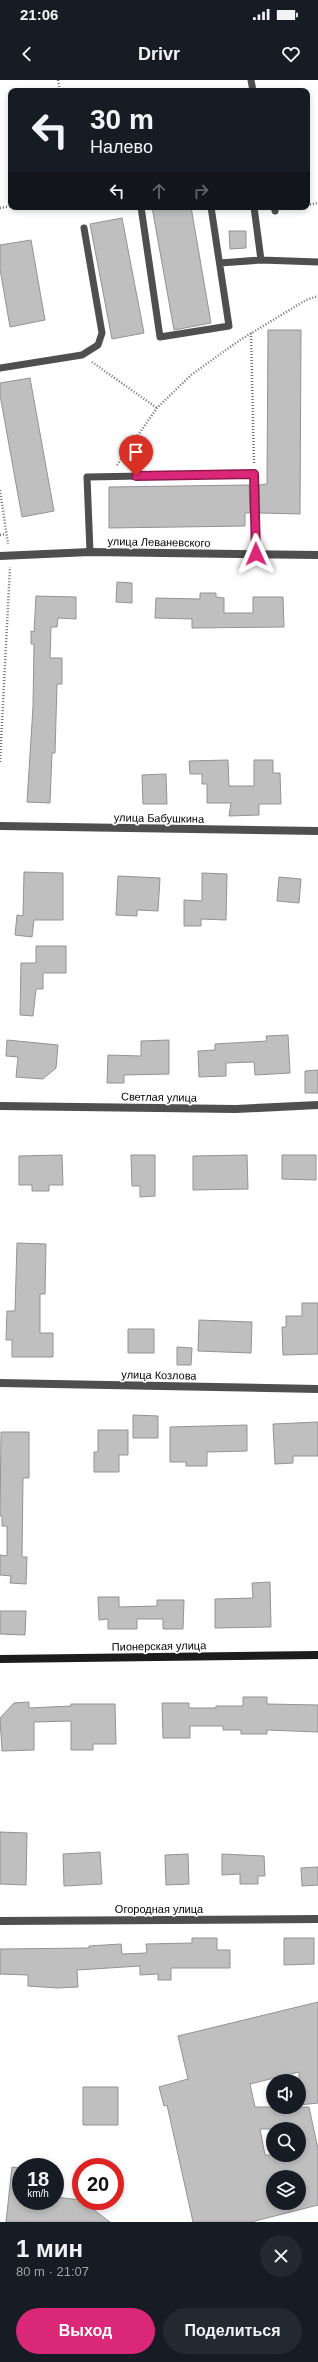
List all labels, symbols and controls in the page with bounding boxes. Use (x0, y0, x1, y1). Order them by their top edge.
text: 21:06 (20, 6, 58, 23)
icon: back (16, 43, 38, 65)
icon: heart (280, 43, 302, 65)
text: Drivr (138, 44, 180, 64)
icon: left (24, 104, 76, 156)
text: 30 m (90, 104, 154, 135)
text: Налево (90, 137, 153, 157)
icon: left (106, 180, 128, 202)
icon: ahead (148, 180, 170, 202)
icon: right (190, 180, 212, 202)
pin (119, 435, 153, 476)
icon: arrive (125, 441, 147, 463)
position arrow (235, 533, 277, 575)
street label: улица Леваневского (107, 535, 211, 549)
street label: улица Бабушкина (114, 811, 205, 825)
street label: Светлая улица (121, 1090, 198, 1104)
street label: улица Козлова (121, 1368, 198, 1382)
street label: Пионерская улица (112, 1639, 207, 1653)
street label: Огородная улица (115, 1903, 204, 1915)
map controls (266, 2074, 306, 2210)
button: sound (266, 2074, 306, 2114)
button: search (266, 2122, 306, 2162)
speed limit sign: 20 (72, 2158, 124, 2210)
text: 18 (27, 2168, 49, 2190)
button: layers (266, 2170, 306, 2210)
text: km/h (27, 2188, 49, 2199)
text: 1 мин (16, 2235, 83, 2262)
button: close (260, 2235, 302, 2277)
text: 80 m · 21:07 (16, 2264, 89, 2279)
button: Выход (16, 2308, 155, 2354)
button: Поделиться (163, 2308, 302, 2354)

